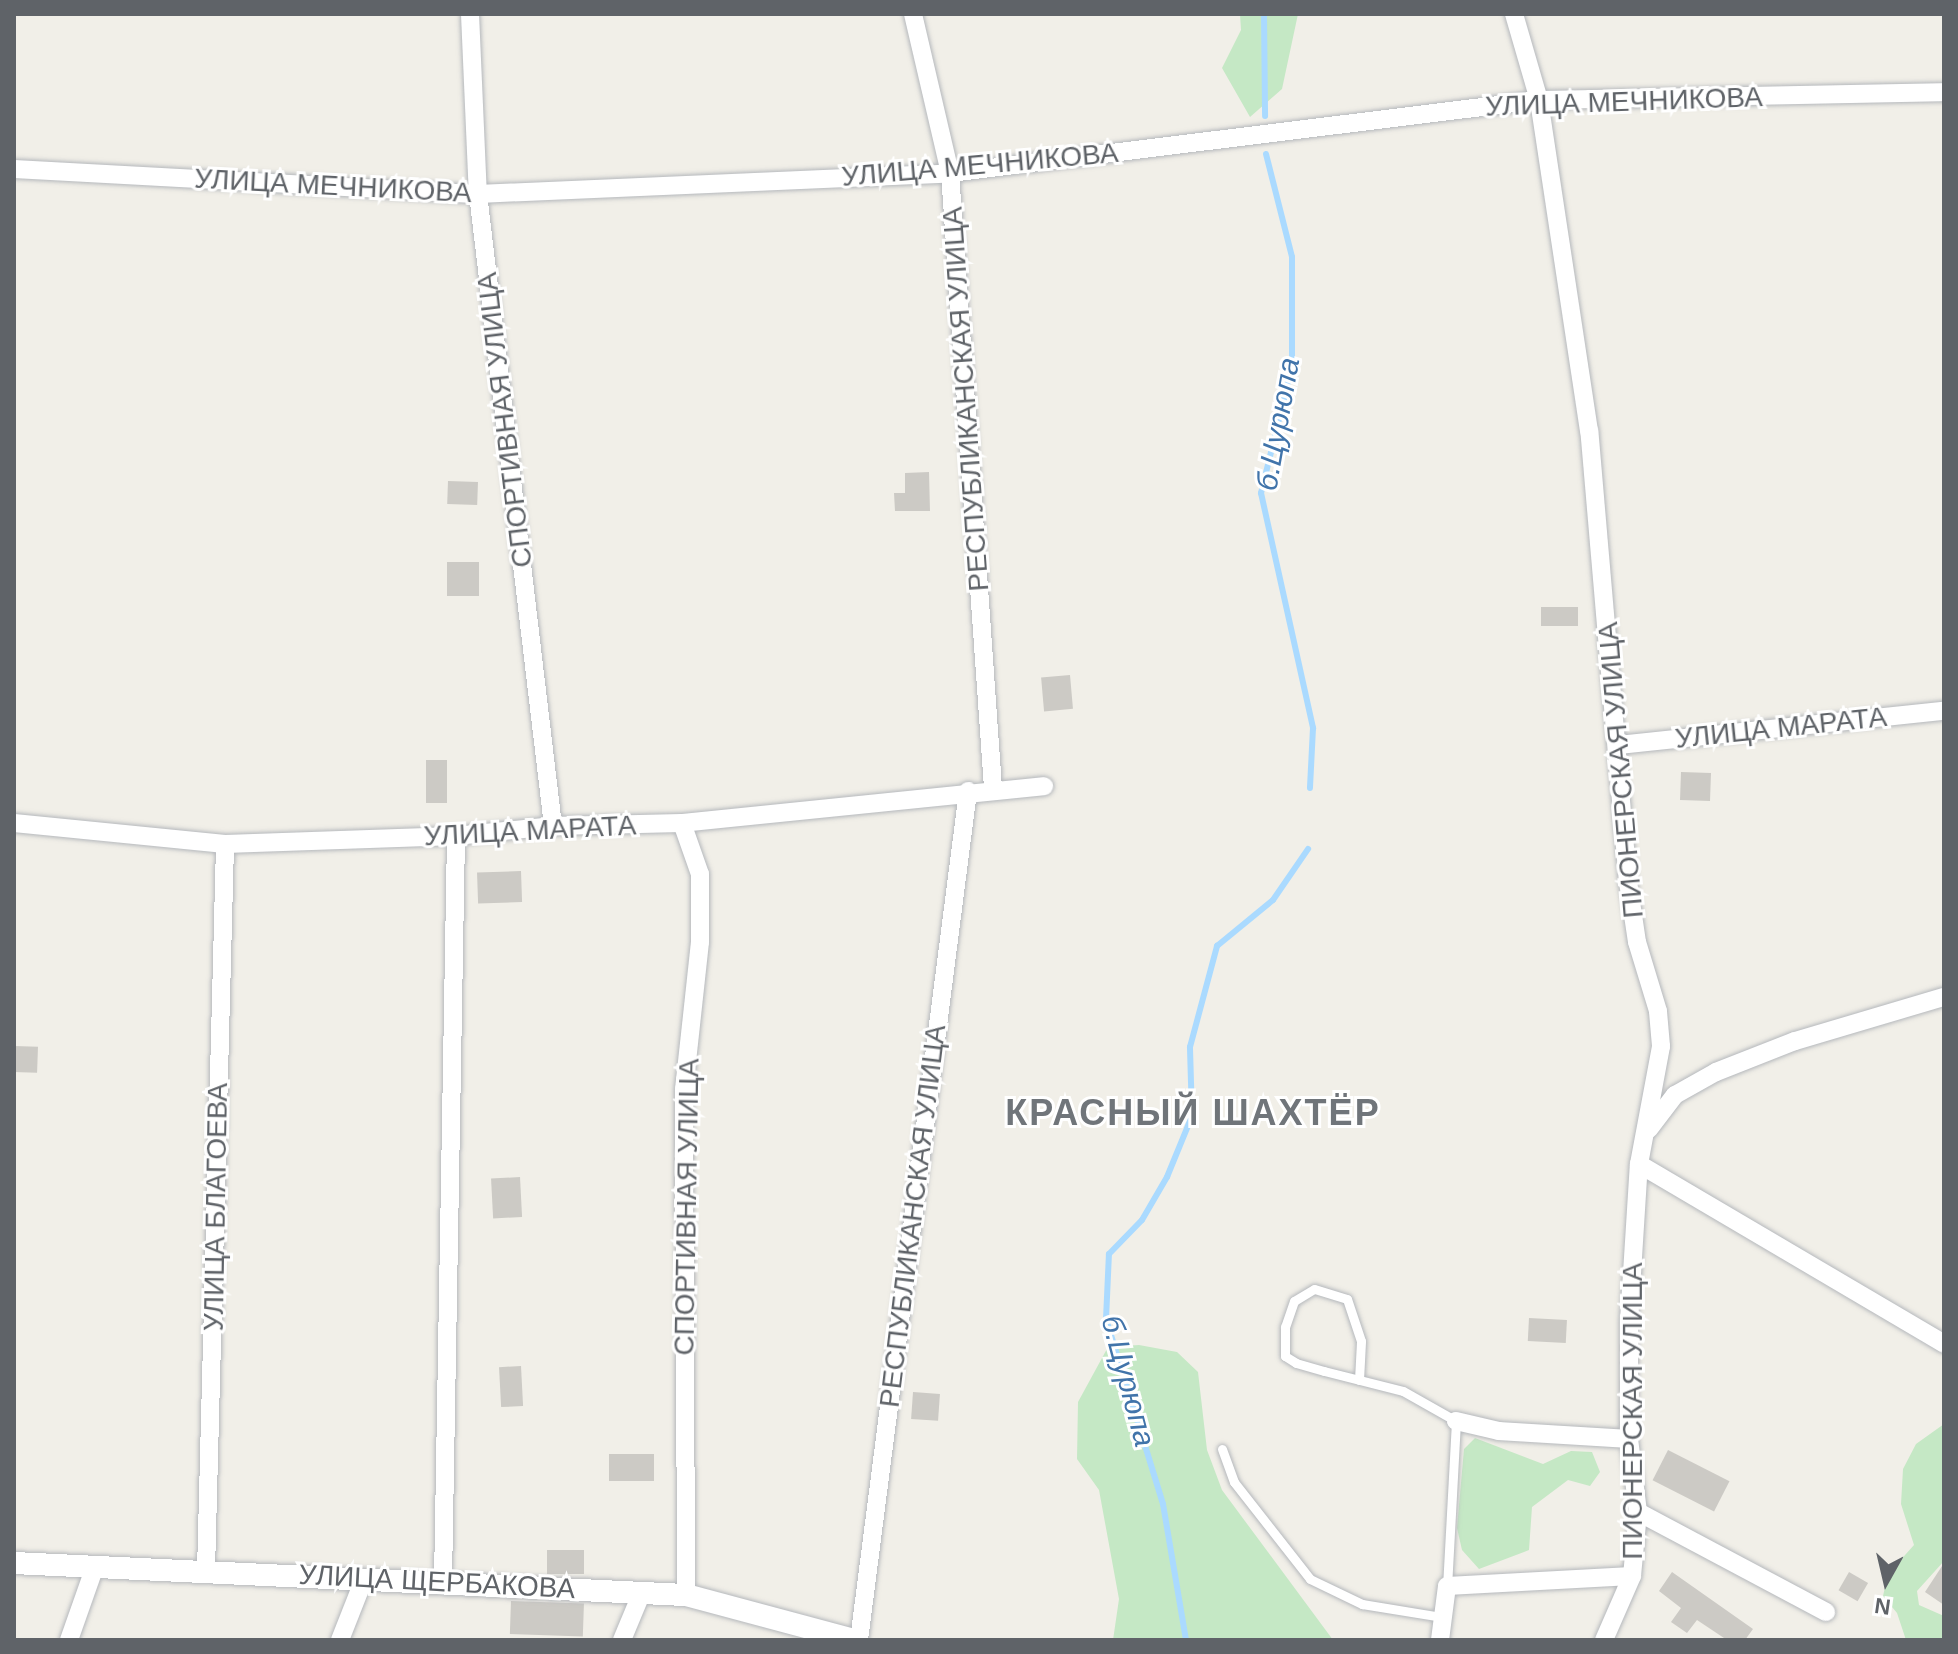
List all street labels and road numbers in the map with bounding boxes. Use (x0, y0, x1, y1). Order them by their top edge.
street label: УЛИЦА МЕЧНИКОВА (1485, 80, 1763, 124)
street label: УЛИЦА МЕЧНИКОВА (840, 136, 1120, 194)
street label: УЛИЦА МЕЧНИКОВА (193, 162, 473, 210)
street label: РЕСПУБЛИКАНСКАЯ УЛИЦА (936, 206, 996, 592)
street label: СПОРТИВНАЯ УЛИЦА (470, 271, 540, 569)
street label: ПИОНЕРСКАЯ УЛИЦА (1591, 620, 1651, 920)
street label: УЛИЦА МАРАТА (1673, 700, 1889, 756)
street label: УЛИЦА МАРАТА (423, 809, 637, 853)
street label: РЕСПУБЛИКАНСКАЯ УЛИЦА (873, 1023, 953, 1409)
street label: СПОРТИВНАЯ УЛИЦА (668, 1058, 706, 1356)
street label: УЛИЦА БЛАГОЕВА (197, 1083, 235, 1331)
street label: ПИОНЕРСКАЯ УЛИЦА (1616, 1262, 1650, 1560)
street label: УЛИЦА ЩЕРБАКОВА (298, 1558, 576, 1606)

